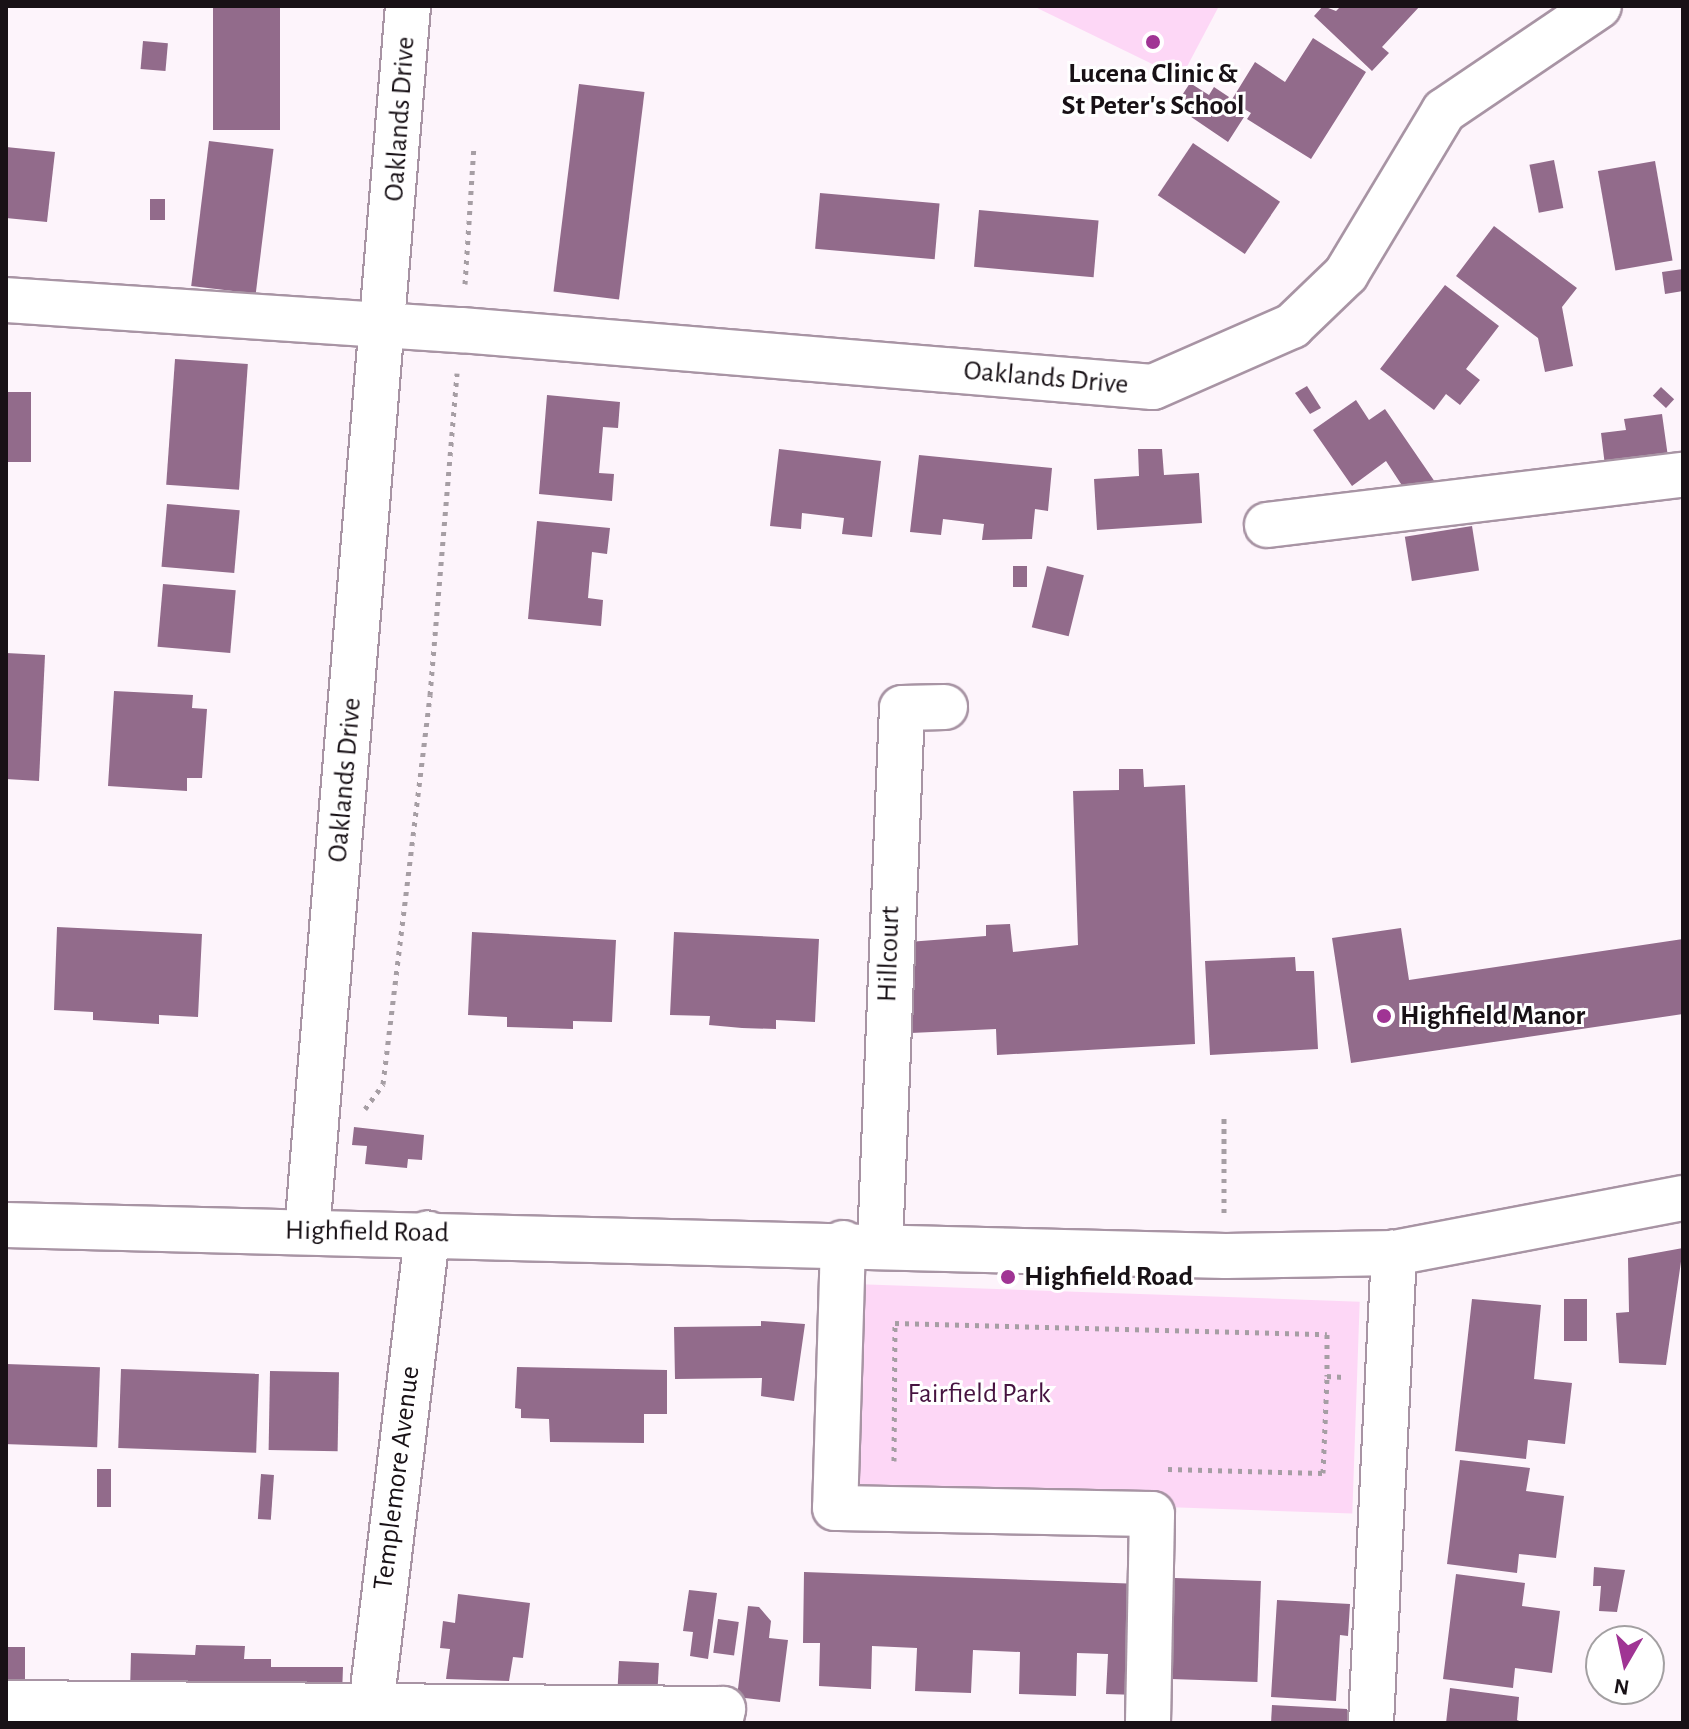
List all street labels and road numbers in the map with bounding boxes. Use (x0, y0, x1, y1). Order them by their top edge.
street label: Oaklands Drive (377, 35, 423, 203)
street label: Oaklands Drive (962, 354, 1130, 402)
street label: Oaklands Drive (321, 696, 369, 864)
street label: Hillcourt (871, 905, 907, 1003)
street label: Highfield Road (285, 1214, 449, 1250)
street label: Templemore Avenue (367, 1364, 427, 1592)

